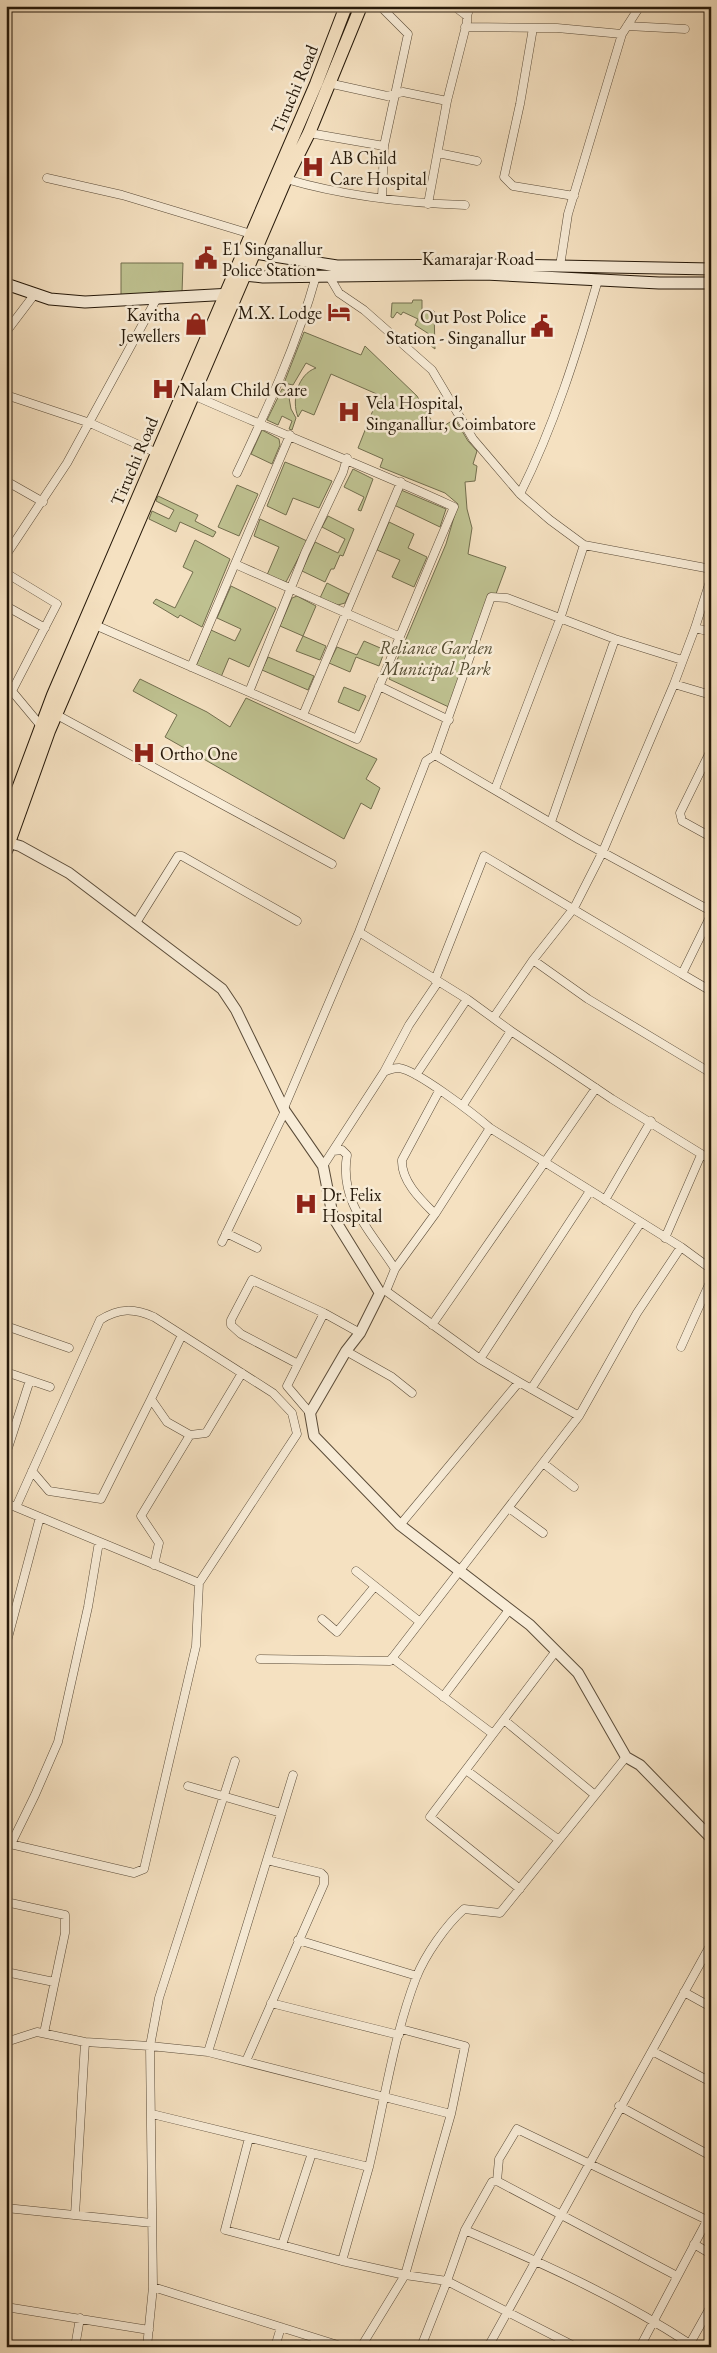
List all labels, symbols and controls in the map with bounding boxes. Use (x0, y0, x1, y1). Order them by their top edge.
street label: Tiruchi Road (265, 40, 323, 137)
place label: AB Child Care Hospital (329, 146, 427, 190)
hospital icon: AB Child Care Hospital (300, 154, 326, 180)
place label: E1 Singanallur Police Station (222, 237, 323, 281)
public building icon: E1 Singanallur Police Station (193, 245, 219, 271)
street label: Kamarajar Road (422, 247, 535, 270)
hotel icon: M.X. Lodge (326, 299, 352, 325)
place label: M.X. Lodge (238, 301, 322, 324)
place label: Kavitha Jewellers (118, 303, 181, 347)
place label: Out Post Police Station - Singanallur (386, 305, 526, 349)
shop icon: Kavitha Jewellers (183, 311, 209, 337)
public building icon: Out Post Police Station - Singanallur (529, 313, 555, 339)
hospital icon: Nalam Child Care (150, 376, 176, 402)
place label: Nalam Child Care (180, 378, 307, 401)
place label: Vela Hospital, Singanallur, Coimbatore (366, 391, 536, 435)
hospital icon: Vela Hospital, Singanallur, Coimbatore (336, 399, 362, 425)
street label: Tiruchi Road (105, 412, 163, 509)
park label: Reliance Garden Municipal Park (379, 636, 493, 681)
hospital icon: Ortho One (131, 740, 157, 766)
place label: Ortho One (160, 742, 237, 765)
place label: Dr. Felix Hospital (322, 1183, 382, 1227)
hospital icon: Dr. Felix Hospital (293, 1191, 319, 1217)

